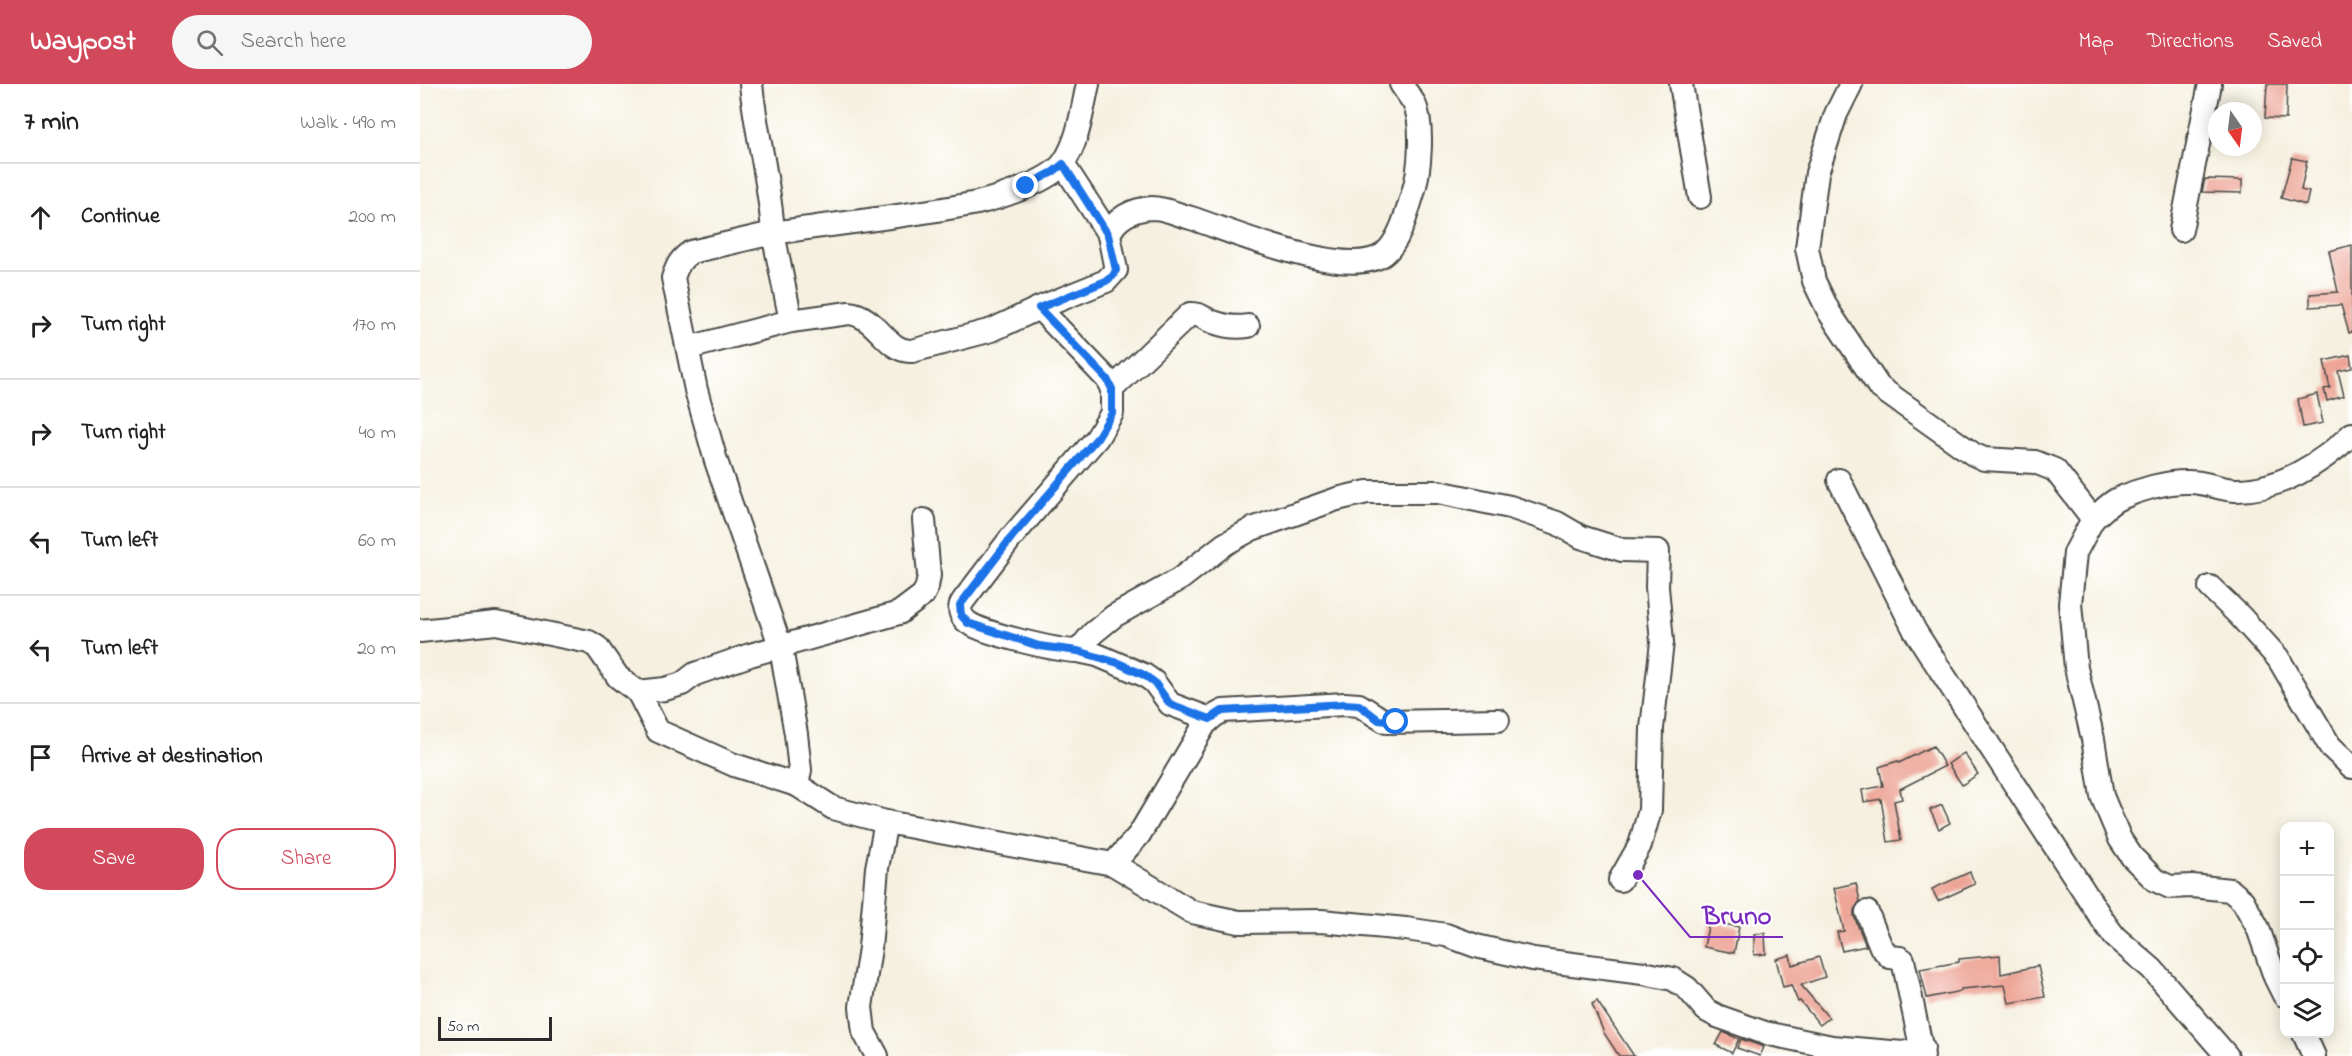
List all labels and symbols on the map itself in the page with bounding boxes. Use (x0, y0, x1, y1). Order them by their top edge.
north arrow (2208, 102, 2262, 156)
route end (1012, 172, 1038, 198)
route start (1382, 708, 1408, 734)
callout: Bruno (1690, 892, 1783, 937)
text: Bruno (1700, 898, 1772, 937)
scale bar (438, 1014, 552, 1042)

